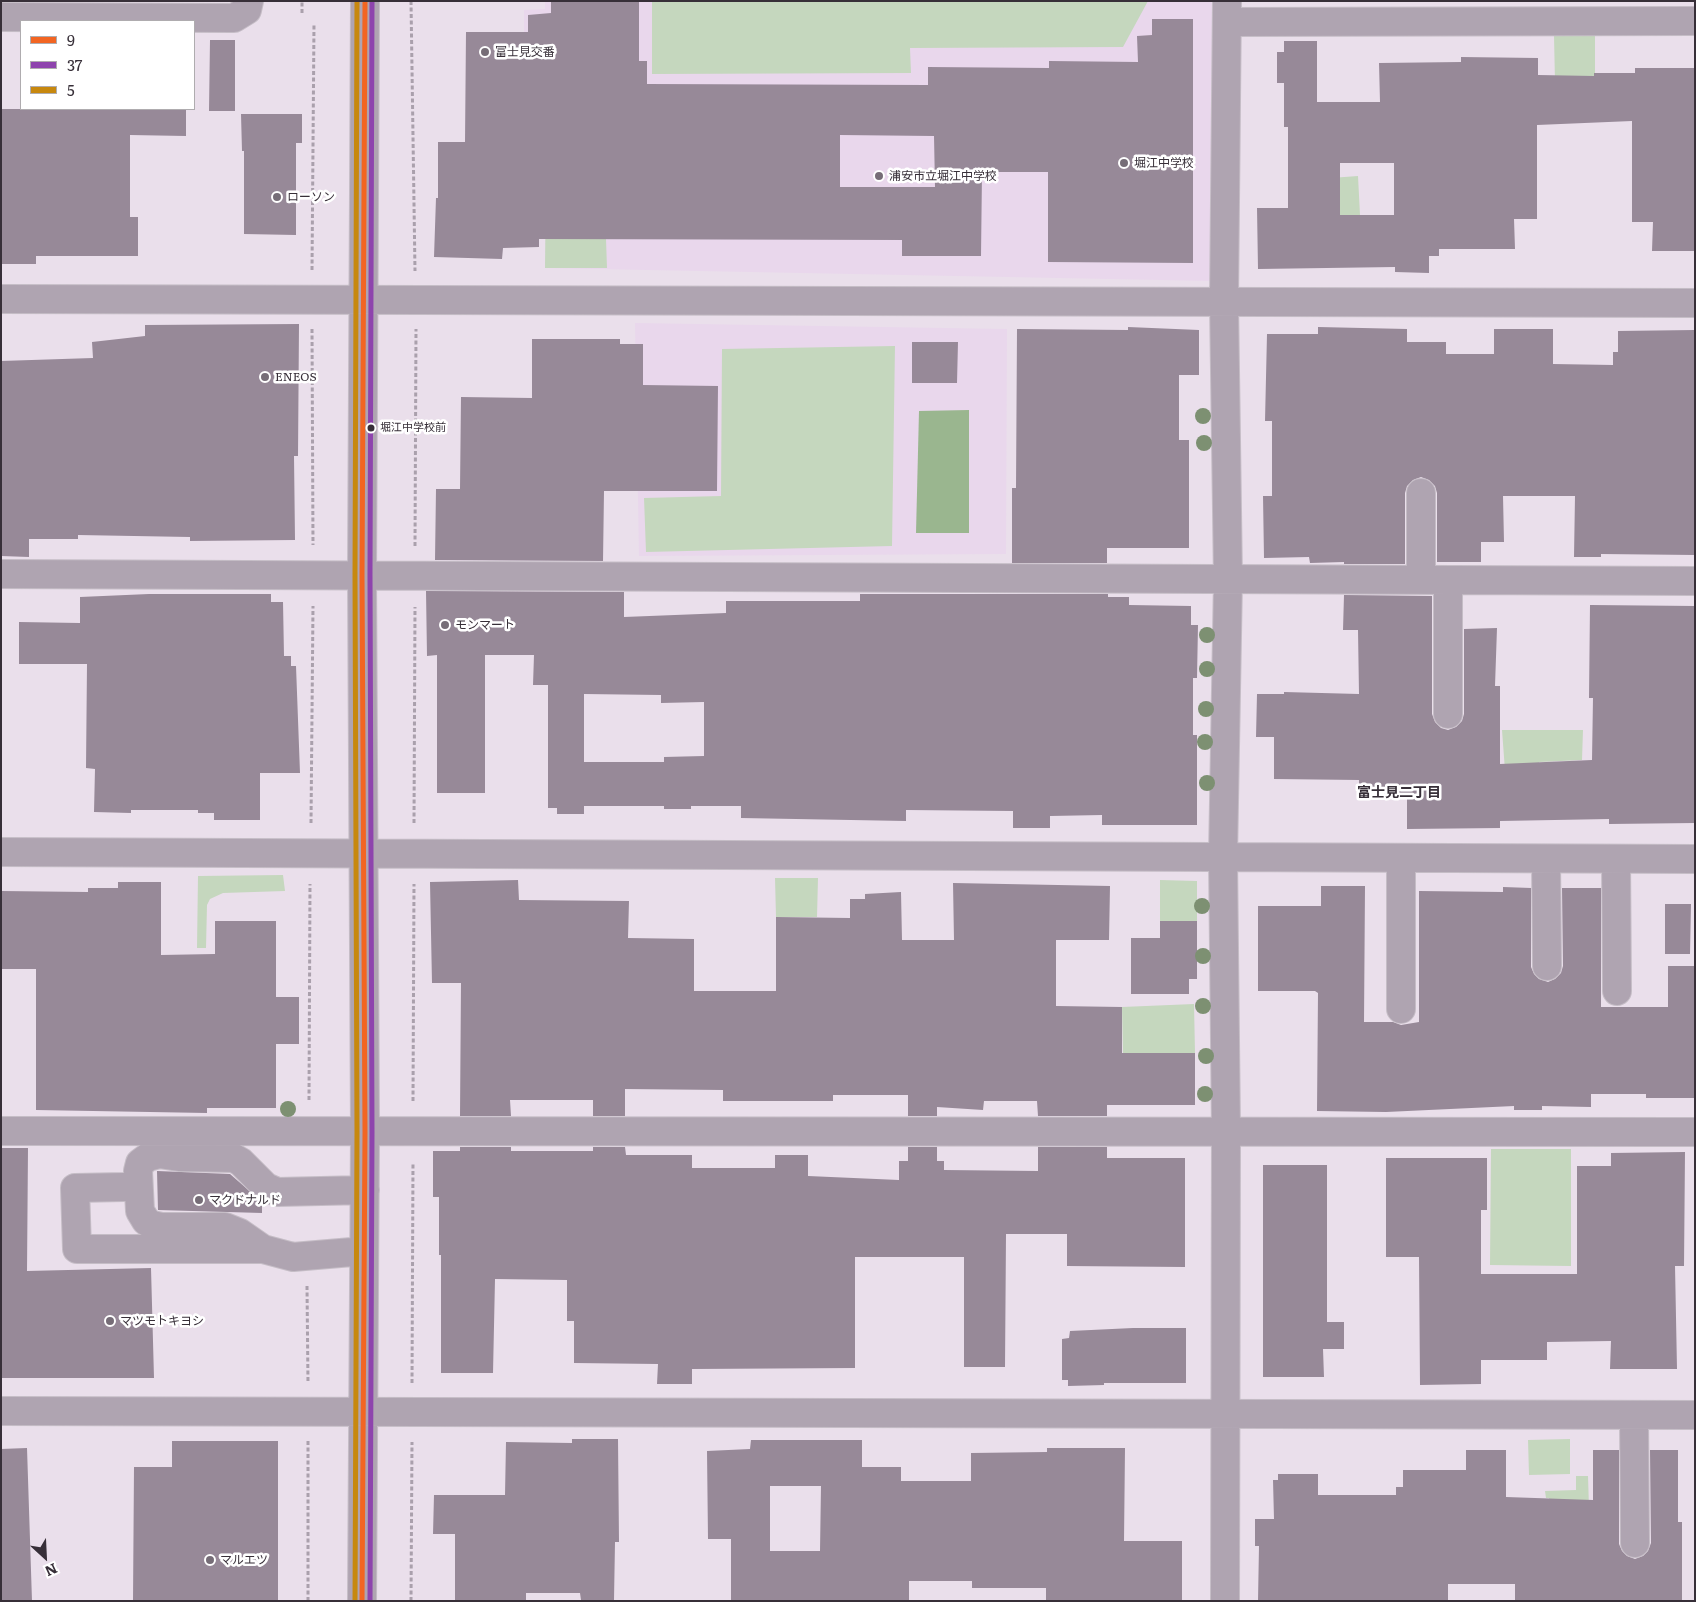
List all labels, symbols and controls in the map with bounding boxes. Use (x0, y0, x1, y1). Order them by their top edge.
legend (20, 20, 195, 110)
text: 9 (67, 28, 75, 51)
place label: 富士見交番 (495, 45, 555, 59)
marker: 富士見交番 (479, 46, 491, 58)
text: 37 (67, 53, 82, 76)
text: 5 (67, 78, 75, 101)
place label: 堀江中学校 (1134, 156, 1194, 170)
marker: 堀江中学校 (1118, 157, 1130, 169)
place label: 浦安市立堀江中学校 (889, 169, 997, 183)
marker: 浦安市立堀江中学校 (873, 170, 885, 182)
place label: ローソン (287, 190, 335, 204)
marker: ローソン (271, 191, 283, 203)
place label: ENEOS (275, 370, 317, 384)
marker: ENEOS (259, 371, 271, 383)
place label: 堀江中学校前 (380, 421, 446, 435)
marker: 堀江中学校前 (366, 423, 376, 433)
place label: モンマート (455, 618, 515, 632)
marker: モンマート (439, 619, 451, 631)
district label: 富士見二丁目 (1357, 785, 1441, 801)
place label: マクドナルド (209, 1193, 281, 1207)
marker: マクドナルド (193, 1194, 205, 1206)
place label: マツモトキヨシ (120, 1314, 204, 1328)
marker: マツモトキヨシ (104, 1315, 116, 1327)
north arrow (20, 1532, 70, 1582)
place label: マルエツ (220, 1553, 268, 1567)
marker: マルエツ (204, 1554, 216, 1566)
text: N (42, 1559, 61, 1582)

